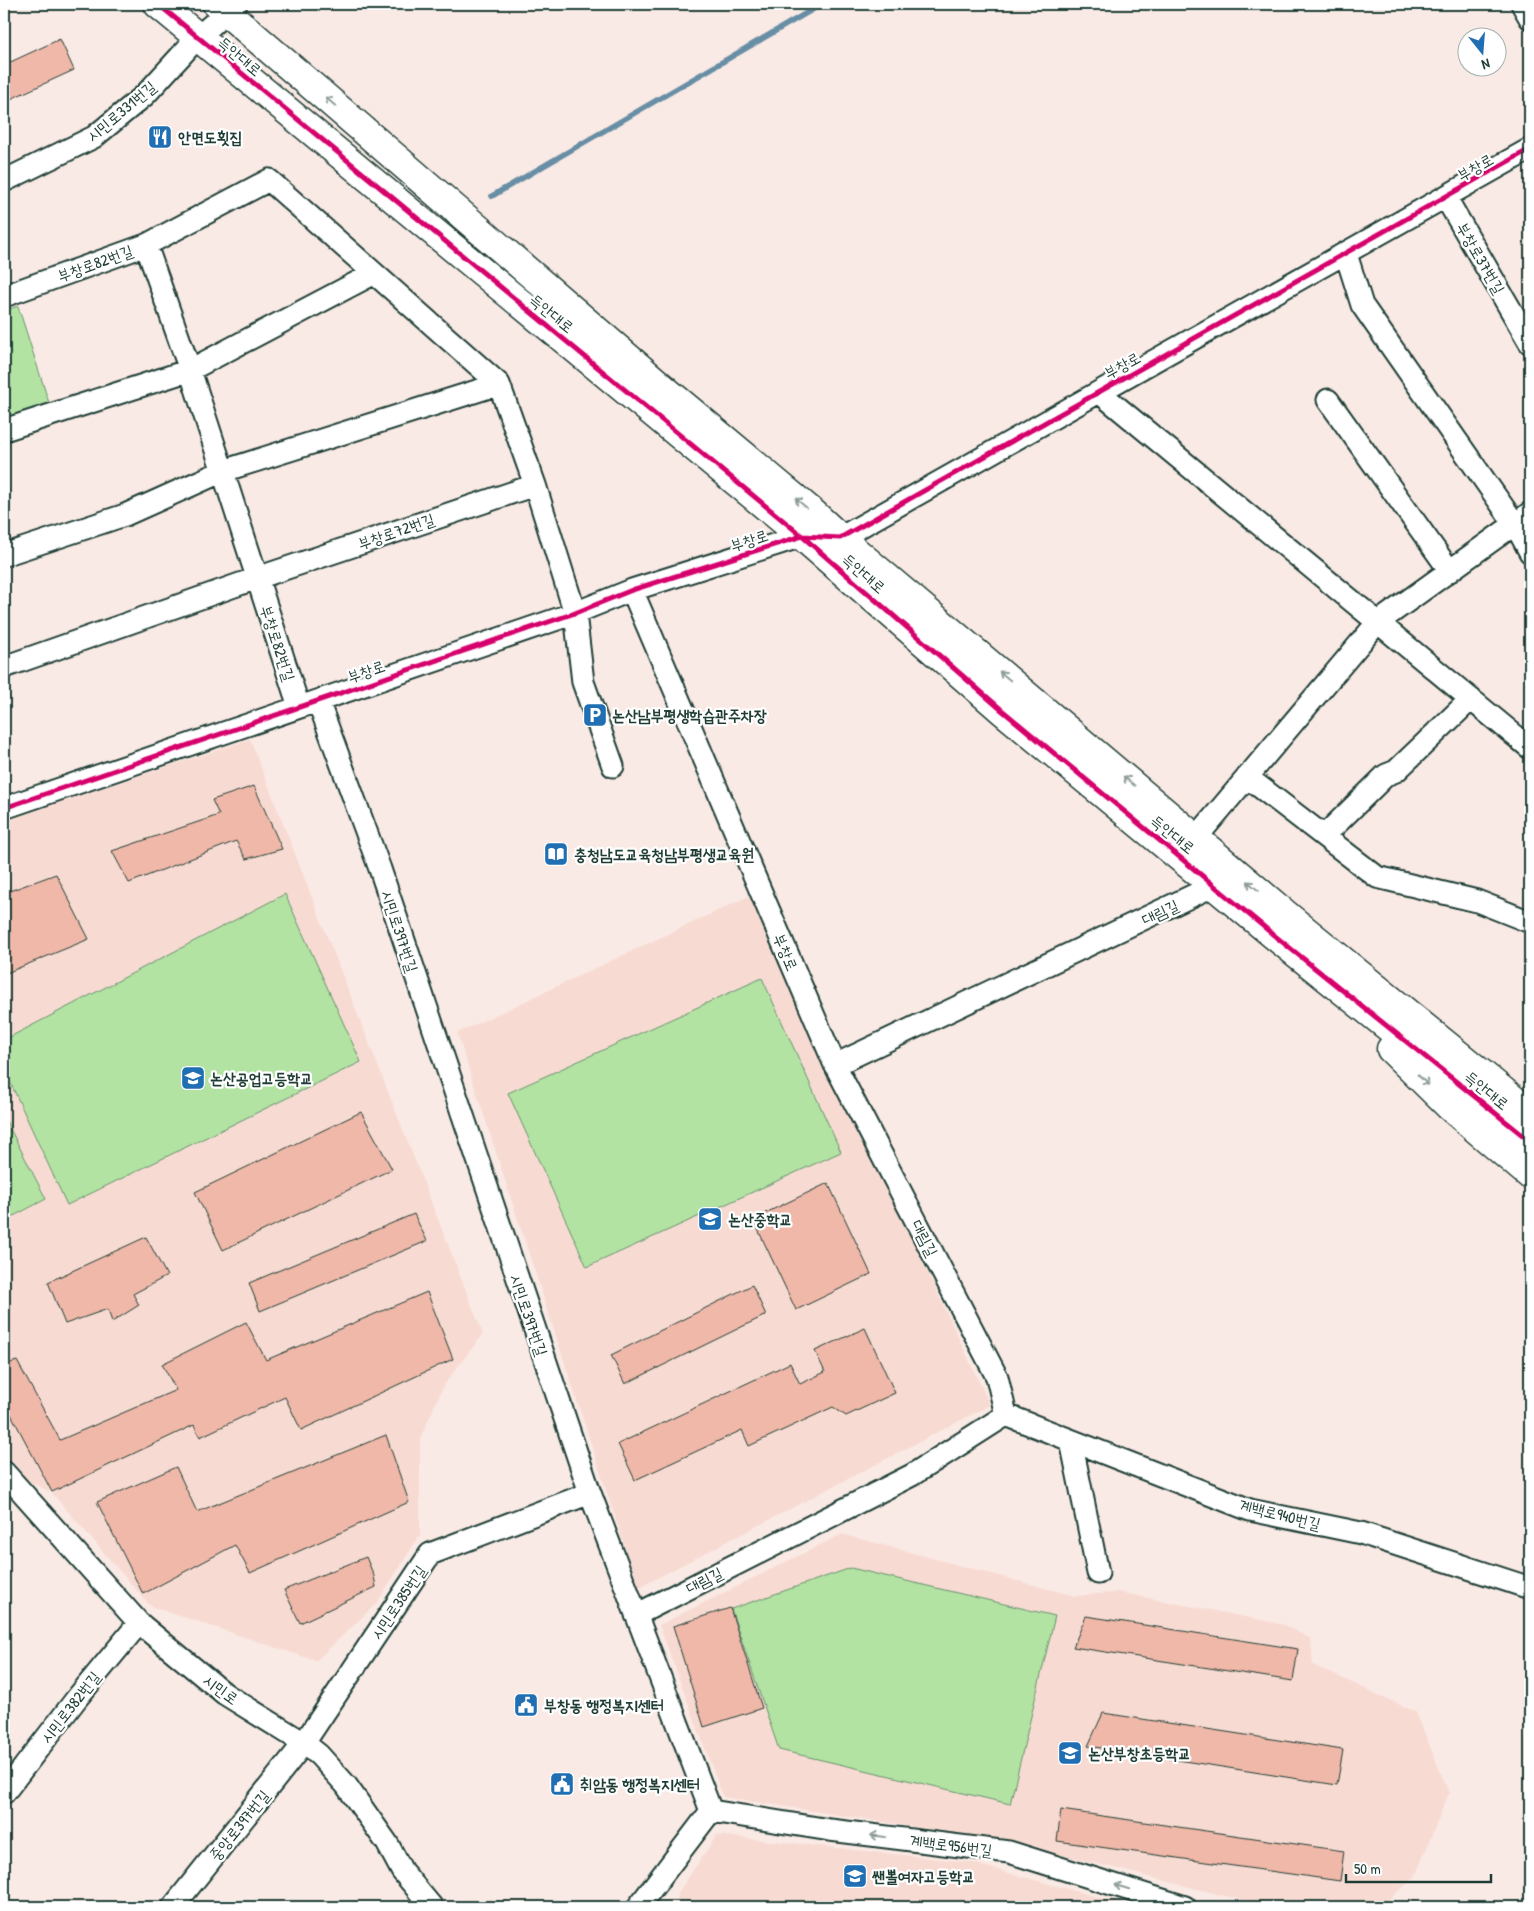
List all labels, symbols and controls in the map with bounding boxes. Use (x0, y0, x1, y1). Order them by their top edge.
north arrow (1456, 28, 1506, 78)
street label: 득안대로 (213, 31, 267, 81)
text: N (1479, 55, 1492, 75)
street label: 시민로331번길 (82, 75, 161, 147)
one-way arrow (325, 96, 338, 108)
restaurant icon: 안면도횟집 (147, 124, 173, 150)
place label: 안면도횟집 (178, 126, 242, 148)
street label: 부창로 (1453, 148, 1497, 186)
street label: 부창로37번길 (1452, 218, 1510, 298)
street label: 부창로82번길 (54, 239, 136, 287)
street label: 득안대로 (525, 288, 579, 338)
street label: 부창로 (1100, 346, 1144, 384)
one-way arrow (795, 497, 808, 508)
street label: 부창로72번길 (355, 508, 437, 554)
street label: 부창로 (727, 524, 771, 556)
street label: 득안대로 (837, 548, 891, 598)
street label: 부창로82번길 (255, 602, 301, 684)
street label: 부창로 (344, 654, 388, 688)
one-way arrow (998, 671, 1011, 682)
parking icon: 논산남부평생학습관주차장 (582, 702, 608, 728)
place label: 논산남부평생학습관주차장 (612, 704, 767, 726)
one-way arrow (1122, 776, 1135, 787)
street label: 득안대로 (1146, 809, 1200, 859)
library icon: 충청남도교육청남부평생교육원 (543, 841, 569, 867)
place label: 충청남도교육청남부평생교육원 (574, 843, 754, 865)
one-way arrow (1246, 881, 1259, 892)
street label: 시민로397번길 (376, 887, 424, 975)
street label: 대림길 (1138, 894, 1182, 930)
street label: 부창로 (768, 930, 804, 974)
school or university icon: 논산공업고등학교 (180, 1065, 206, 1091)
street label: 득안대로 (1460, 1065, 1514, 1115)
place label: 논산공업고등학교 (210, 1067, 313, 1089)
one-way arrow (1416, 1074, 1429, 1086)
school or university icon: 논산중학교 (697, 1206, 723, 1232)
place label: 논산중학교 (728, 1208, 792, 1230)
street label: 대림길 (906, 1216, 944, 1260)
street label: 시민로397번길 (505, 1271, 553, 1359)
street label: 계백로940번길 (1237, 1493, 1323, 1535)
street label: 시민로385번길 (365, 1560, 431, 1643)
street label: 대림길 (682, 1561, 726, 1599)
street label: 시민로382번길 (35, 1666, 105, 1748)
street label: 시민로 (199, 1669, 243, 1709)
public building icon: 부창동 행정복지센터 (513, 1692, 539, 1718)
place label: 부창동 행정복지센터 (544, 1694, 664, 1716)
school or university icon: 논산부창초등학교 (1057, 1740, 1083, 1766)
place label: 논산부창초등학교 (1088, 1742, 1191, 1764)
public building icon: 취암동 행정복지센터 (549, 1771, 575, 1797)
place label: 취암동 행정복지센터 (580, 1773, 700, 1795)
street label: 중앙로397번길 (204, 1785, 274, 1865)
street label: 계백로956번길 (908, 1829, 994, 1861)
one-way arrow (870, 1831, 886, 1841)
scale bar (1346, 1851, 1492, 1883)
text: 50 m (1354, 1858, 1381, 1879)
school or university icon: 쌘뽈여자고등학교 (842, 1863, 868, 1889)
place label: 쌘뽈여자고등학교 (871, 1865, 975, 1887)
one-way arrow (1114, 1882, 1130, 1892)

